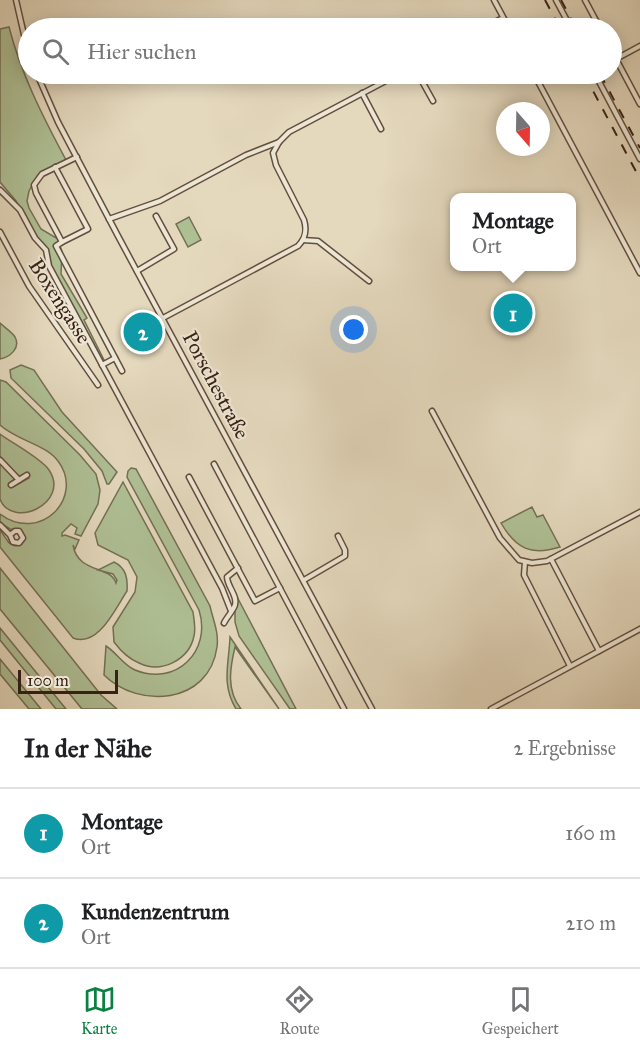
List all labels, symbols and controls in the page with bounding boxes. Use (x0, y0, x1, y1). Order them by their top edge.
search box (18, 18, 622, 84)
icon: search (39, 35, 72, 68)
text: Hier suchen (87, 38, 196, 65)
north arrow (496, 102, 550, 156)
popup (450, 193, 576, 271)
text: Montage (472, 207, 554, 234)
text: Ort (472, 234, 502, 258)
street label: Boxengasse (23, 253, 97, 349)
pin: 1 (494, 290, 532, 336)
pin: 2 (124, 310, 162, 354)
your location (339, 315, 368, 344)
street label: Porschestraße (177, 327, 255, 444)
scale bar (18, 667, 118, 694)
text: 100 m (27, 671, 69, 690)
text: In der Nähe (24, 732, 152, 764)
text: 2 Ergebnisse (513, 736, 616, 760)
text: Montage (81, 808, 163, 835)
text: 1 (40, 821, 47, 845)
text: 160 m (565, 821, 616, 845)
text: Ort (81, 835, 111, 859)
text: Kundenzentrum (81, 898, 229, 925)
text: 2 (39, 911, 48, 935)
text: 210 m (566, 911, 616, 935)
text: Ort (81, 925, 111, 949)
tab: Karte (81, 983, 117, 1038)
tab: Route (280, 983, 320, 1038)
tab: Gespeichert (482, 983, 559, 1038)

